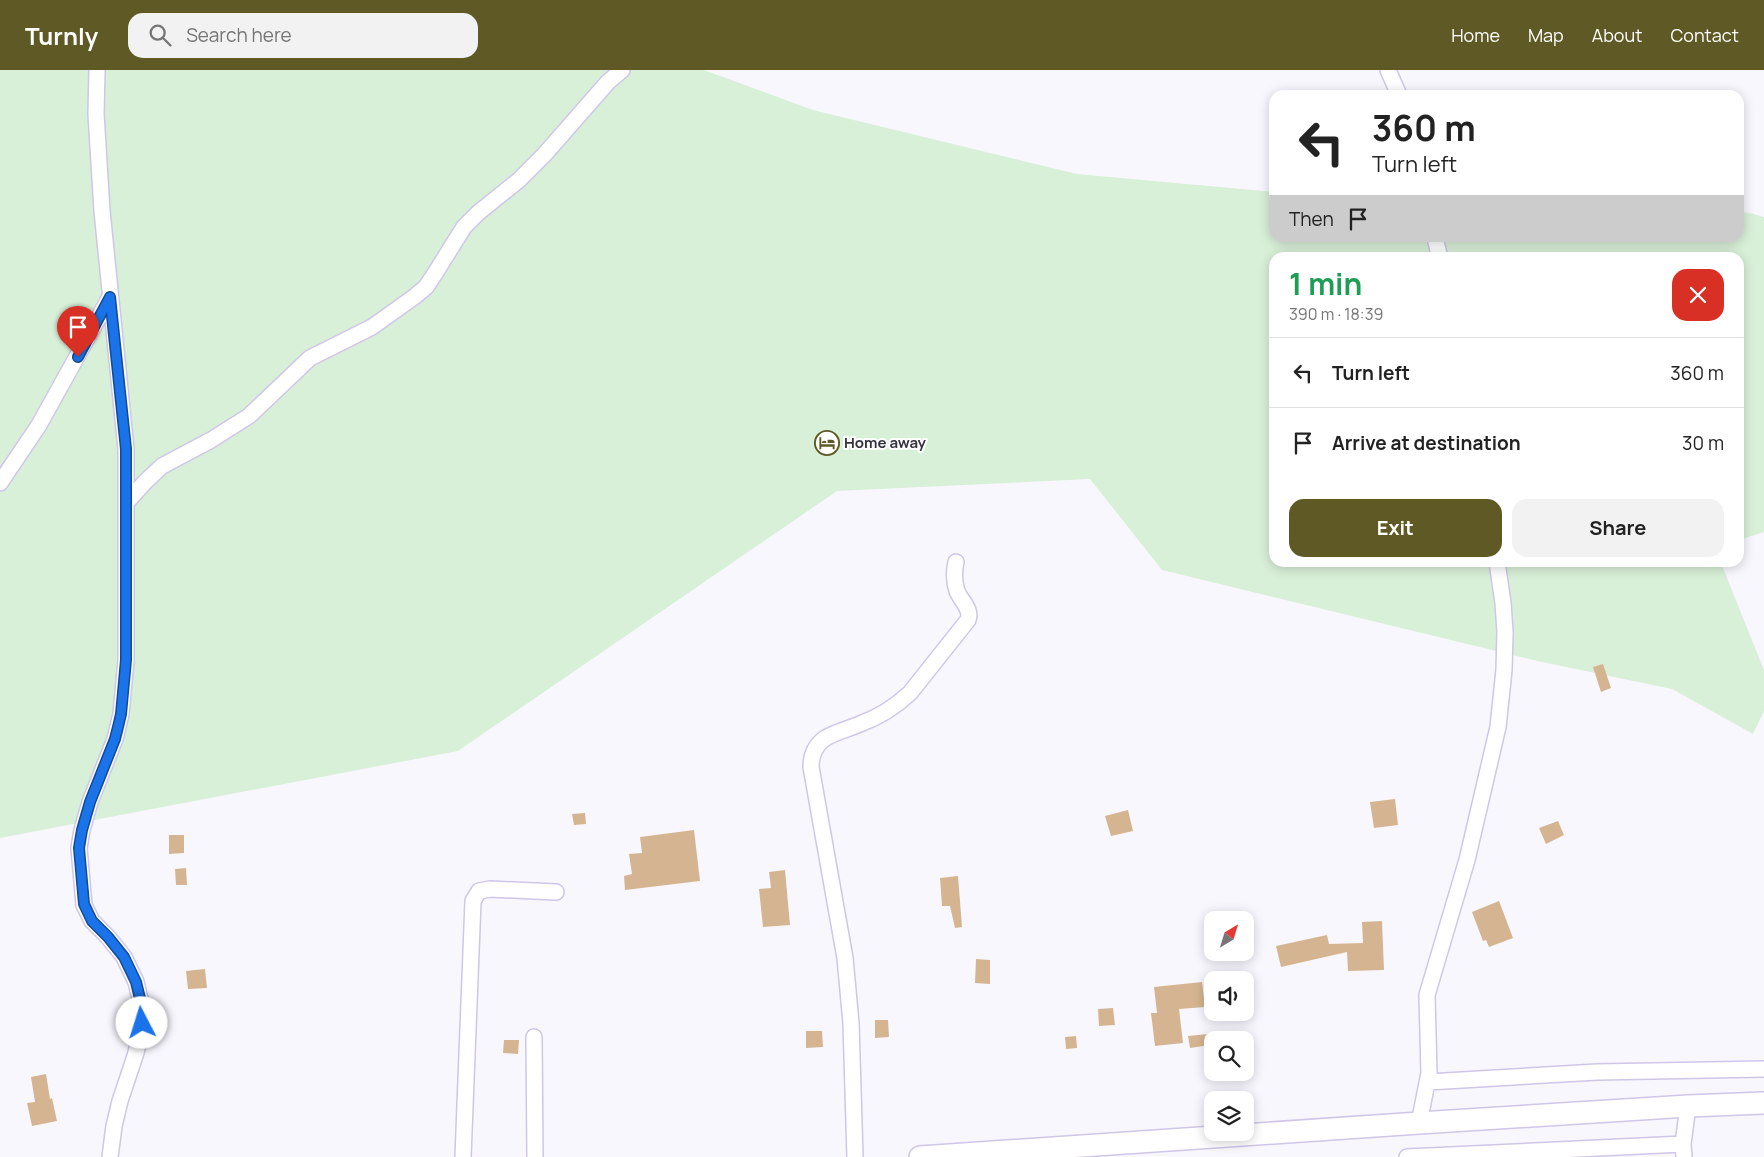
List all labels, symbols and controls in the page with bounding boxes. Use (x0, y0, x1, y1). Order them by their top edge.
search box (128, 13, 478, 58)
text: Turnly (25, 19, 98, 52)
icon: search (146, 21, 174, 49)
text: Search here (186, 22, 292, 48)
text: Home (1451, 23, 1500, 47)
text: Map (1528, 23, 1564, 47)
text: About (1592, 23, 1642, 47)
text: Contact (1670, 23, 1739, 47)
text: 360 m (1372, 104, 1476, 152)
icon: left (1289, 110, 1354, 175)
text: Turn left (1372, 149, 1457, 179)
icon: arrive (1344, 205, 1372, 233)
text: Then (1289, 206, 1334, 232)
text: 1 min (1289, 263, 1362, 304)
button: close (1672, 269, 1724, 321)
text: 390 m · 18:39 (1289, 303, 1383, 325)
pin (57, 306, 99, 357)
icon: arrive (64, 313, 92, 341)
icon: left (1289, 359, 1317, 387)
text: Turn left (1332, 360, 1410, 386)
text: 360 m (1670, 360, 1724, 386)
icon: arrive (1289, 429, 1317, 457)
hotel icon: Home away (814, 430, 840, 456)
text: Arrive at destination (1332, 430, 1521, 456)
text: 30 m (1682, 430, 1724, 456)
place label: Home away (844, 432, 927, 453)
button: Exit (1289, 499, 1502, 557)
button: Share (1512, 499, 1724, 557)
north arrow (1204, 911, 1254, 961)
map controls (1204, 911, 1254, 1141)
button: sound (1204, 971, 1254, 1021)
position arrow (115, 996, 167, 1048)
button: search (1204, 1031, 1254, 1081)
button: layers (1204, 1091, 1254, 1141)

